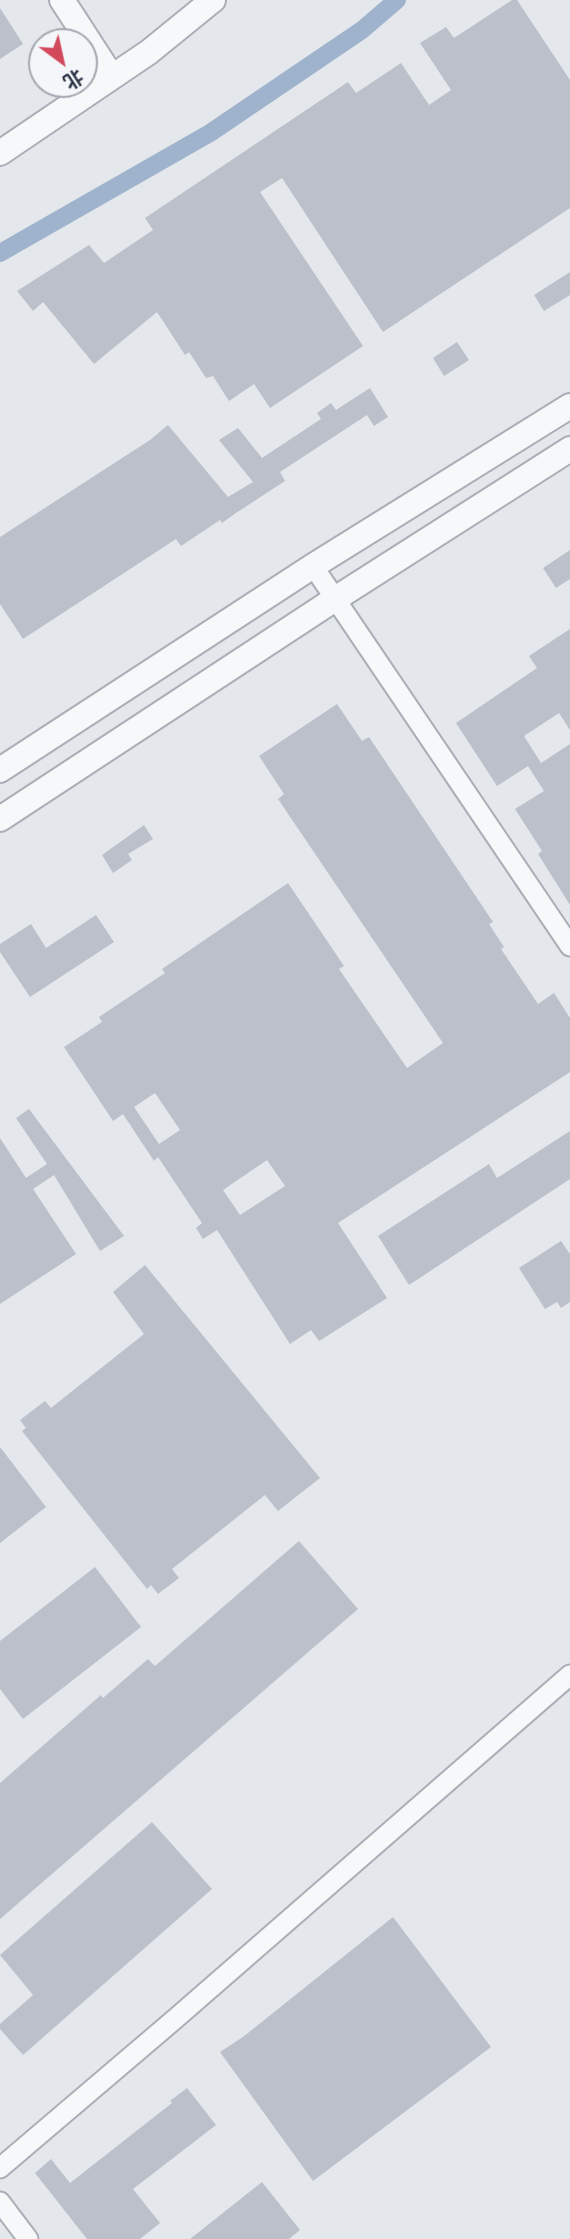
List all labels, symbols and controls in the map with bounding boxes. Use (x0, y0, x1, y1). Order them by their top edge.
north arrow (28, 28, 98, 98)
text: 北 (59, 65, 88, 94)

